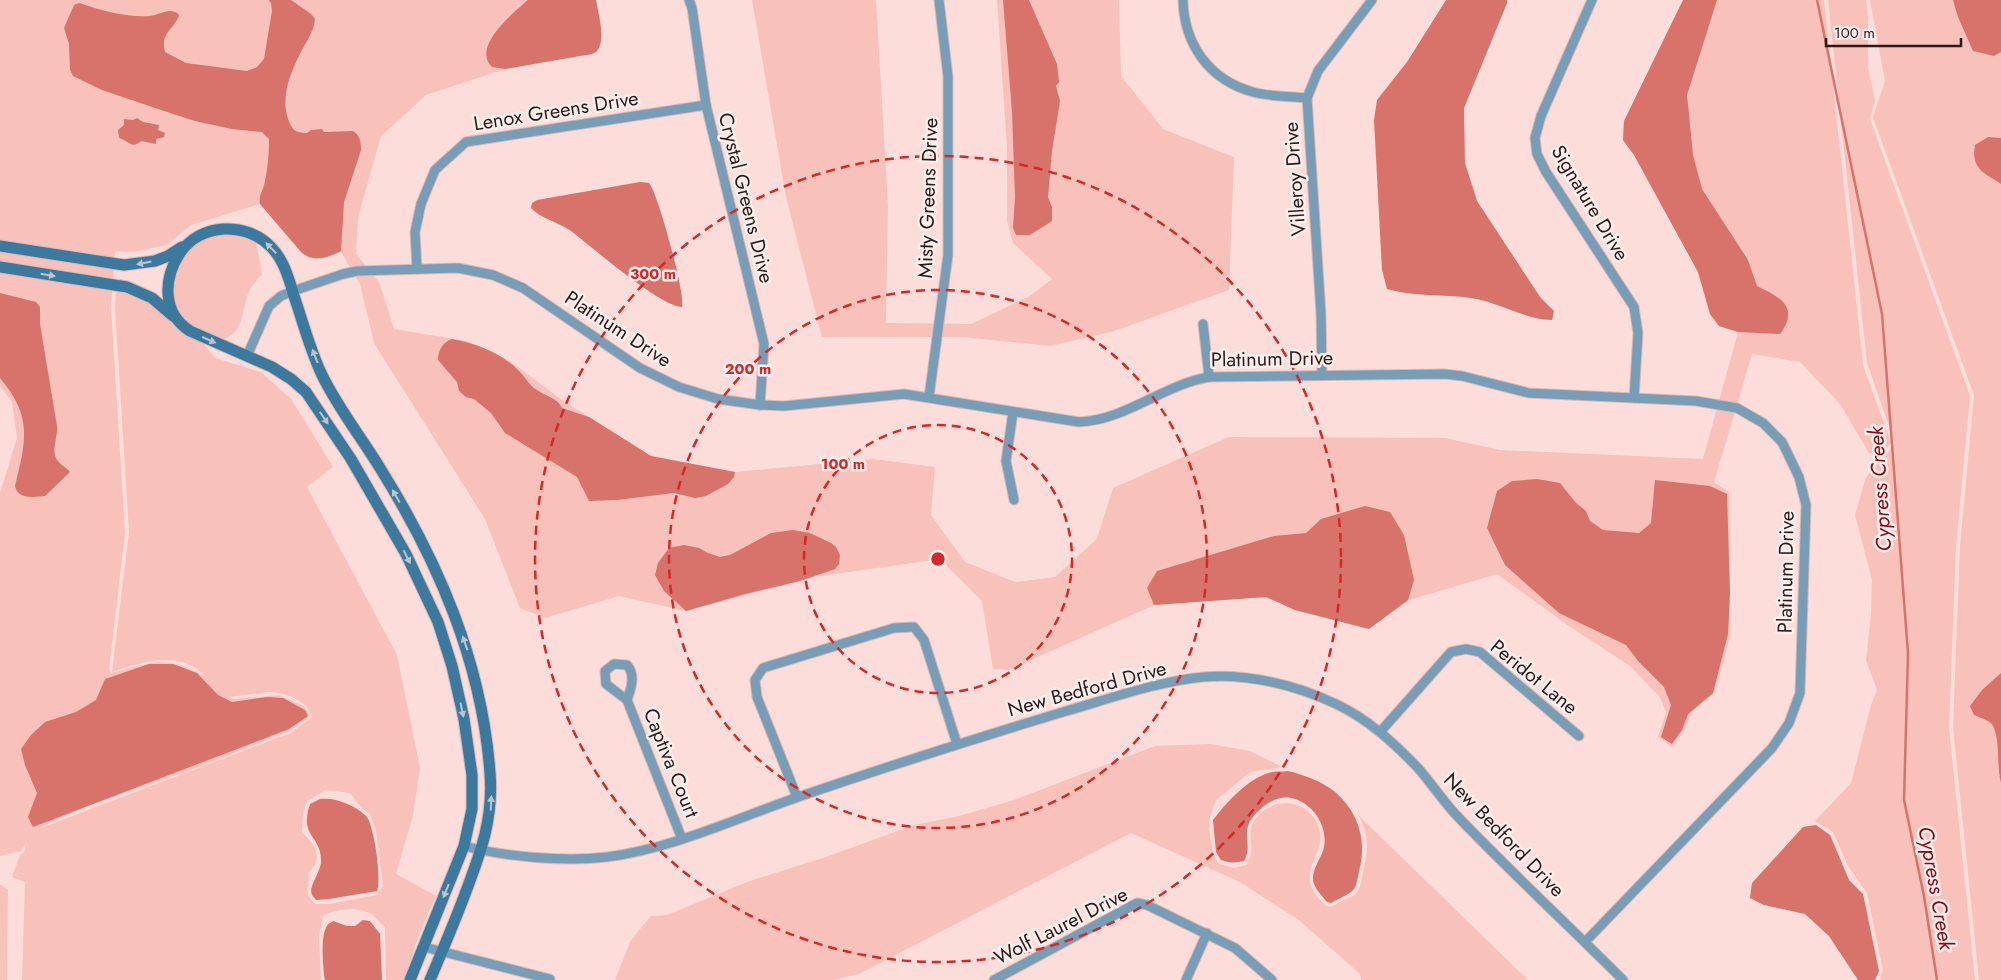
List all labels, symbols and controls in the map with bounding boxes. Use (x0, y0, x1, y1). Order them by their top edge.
scale bar (1826, 15, 1961, 47)
text: 100 m (1834, 22, 1875, 44)
street label: Lenox Greens Drive (472, 84, 640, 138)
street label: Crystal Greens Drive (711, 110, 781, 286)
street label: Misty Greens Drive (911, 117, 945, 279)
street label: Villeroy Drive (1277, 121, 1313, 237)
street label: Signature Drive (1544, 140, 1636, 266)
one-way arrow (265, 242, 277, 254)
one-way arrow (136, 260, 152, 268)
text: 300 m (630, 263, 676, 285)
one-way arrow (40, 271, 56, 279)
street label: Platinum Drive (559, 284, 677, 374)
one-way arrow (202, 336, 216, 344)
street label: Platinum Drive (1211, 343, 1333, 375)
one-way arrow (311, 348, 319, 363)
text: 200 m (725, 358, 771, 380)
one-way arrow (319, 411, 328, 425)
water label: Cypress Creek (1861, 425, 1899, 552)
text: 100 m (821, 453, 865, 475)
one-way arrow (392, 490, 401, 503)
street label: Platinum Drive (1770, 511, 1802, 633)
one-way arrow (403, 550, 411, 565)
centre of rings (929, 550, 947, 568)
street label: Peridot Lane (1484, 633, 1584, 721)
one-way arrow (461, 635, 469, 650)
street label: New Bedford Drive (1004, 654, 1170, 724)
one-way arrow (458, 702, 466, 717)
street label: Captiva Court (636, 704, 706, 822)
street label: New Bedford Drive (1437, 766, 1571, 904)
one-way arrow (487, 795, 495, 811)
water label: Cypress Creek (1910, 824, 1962, 953)
street label: Wolf Laurel Drive (989, 880, 1133, 972)
one-way arrow (442, 884, 449, 899)

